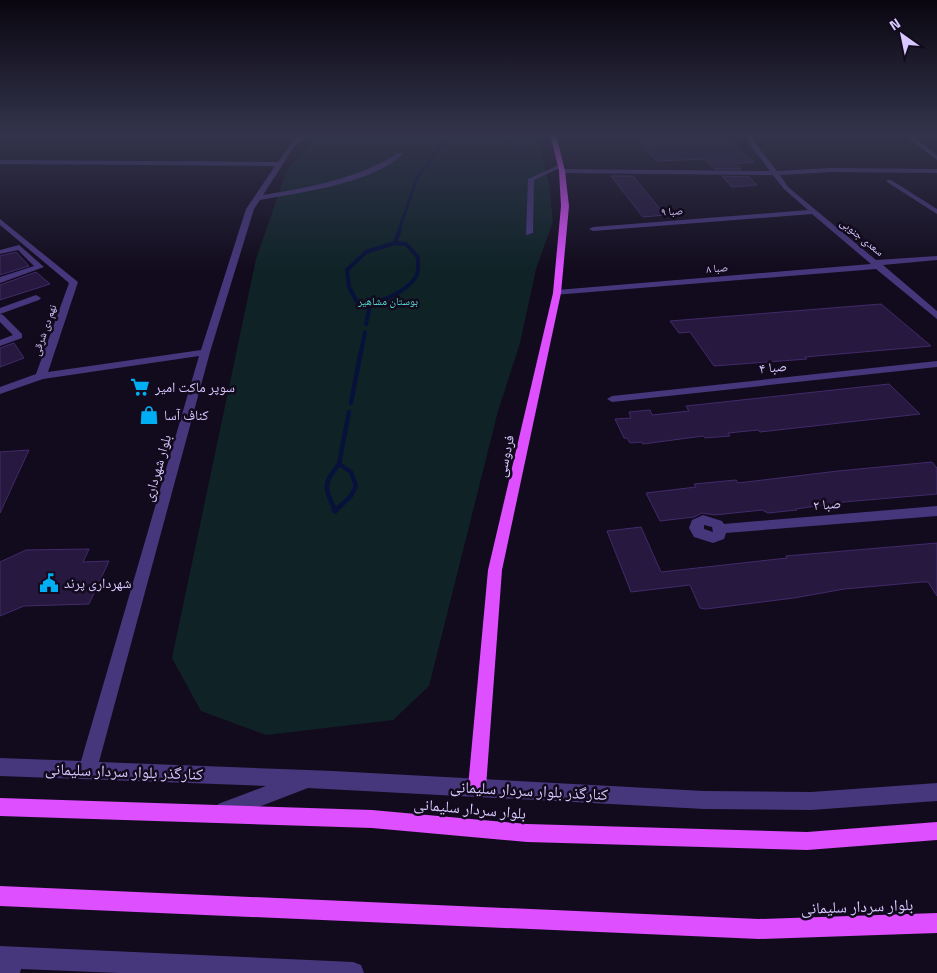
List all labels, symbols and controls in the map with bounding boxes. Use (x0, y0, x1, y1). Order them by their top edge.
north arrow (877, 10, 927, 60)
text: N (885, 12, 904, 35)
street label: صبا ۹ (660, 202, 684, 220)
street label: سعدی جنوبی (837, 214, 887, 260)
street label: صبا ۸ (705, 259, 729, 277)
park label: بوستان مشاهیر (357, 293, 418, 309)
street label: نهم دی شرقی (28, 302, 60, 358)
street label: صبا ۴ (758, 355, 788, 378)
supermarket icon: سوپر ماکت امیر (129, 376, 151, 398)
place label: سوپر ماکت امیر (154, 376, 235, 397)
shop icon: کناف آسا (138, 404, 160, 426)
place label: کناف آسا (164, 404, 209, 425)
street label: بلوار شهرداری (137, 432, 176, 504)
street label: فردوسی (490, 433, 519, 479)
street label: صبا ۲ (812, 492, 842, 515)
public building icon: شهرداری پرند (38, 572, 60, 594)
place label: شهرداری پرند (64, 572, 131, 593)
street label: کنارگذر بلوار سردار سلیمانی (45, 756, 204, 786)
street label: کنارگذر بلوار سردار سلیمانی (449, 774, 609, 806)
street label: بلوار سردار سلیمانی (413, 791, 527, 825)
street label: بلوار سردار سلیمانی (800, 892, 914, 920)

